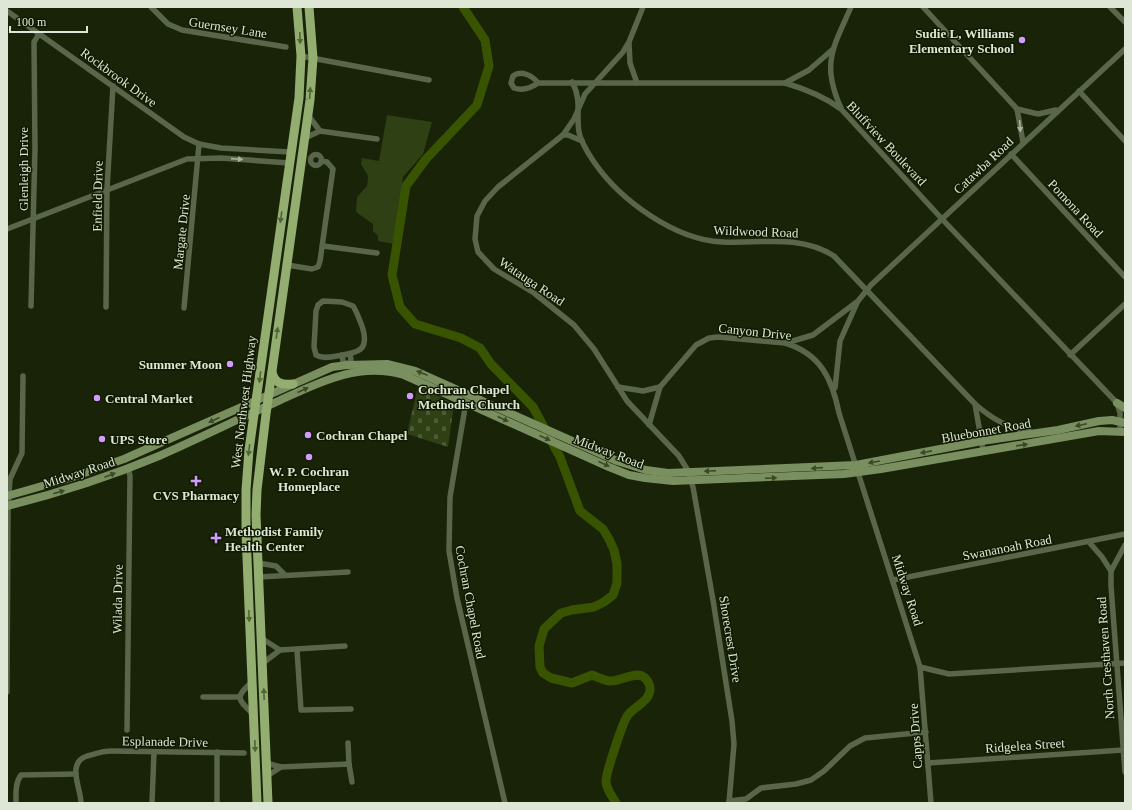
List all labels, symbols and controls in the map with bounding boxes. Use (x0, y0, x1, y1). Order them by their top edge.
scale bar (10, 8, 87, 34)
street label: Guernsey Lane (188, 14, 268, 41)
text: 100 m (16, 15, 47, 29)
place label: Sudie L, Williams Elementary School (909, 26, 1014, 56)
one-way arrow (297, 32, 304, 44)
marker: Sudie L, Williams Elementary School (1017, 35, 1027, 45)
street label: Rockbrook Drive (78, 45, 160, 110)
one-way arrow (307, 87, 314, 99)
street label: Bluffview Boulevard (844, 98, 930, 189)
one-way arrow (1016, 120, 1023, 132)
street label: Glenleigh Drive (16, 127, 31, 211)
street label: Catawba Road (950, 134, 1017, 197)
one-way arrow (231, 155, 243, 162)
street label: Enfield Drive (89, 160, 106, 232)
street label: Pomona Road (1045, 176, 1106, 241)
street label: Margate Drive (170, 193, 193, 271)
one-way arrow (278, 211, 284, 223)
street label: Wildwood Road (713, 223, 799, 240)
street label: Watauga Road (496, 254, 568, 309)
street label: Canyon Drive (718, 320, 792, 343)
one-way arrow (274, 327, 280, 339)
street label: West Northwest Highway (228, 334, 259, 469)
place label: Summer Moon (139, 357, 223, 372)
marker: Summer Moon (225, 359, 235, 369)
one-way arrow (416, 370, 428, 376)
one-way arrow (257, 371, 263, 383)
place label: Cochran Chapel Methodist Church (418, 382, 521, 412)
one-way arrow (297, 387, 308, 393)
place label: Central Market (105, 391, 193, 406)
marker: Cochran Chapel Methodist Church (405, 391, 415, 401)
marker: Central Market (92, 393, 102, 403)
street label: Bluebonnet Road (940, 415, 1032, 446)
one-way arrow (498, 416, 509, 422)
one-way arrow (208, 417, 219, 423)
one-way arrow (1075, 422, 1087, 428)
place label: Cochran Chapel (316, 428, 408, 443)
marker: Cochran Chapel (303, 430, 313, 440)
street label: Midway Road (572, 431, 647, 472)
place label: UPS Store (110, 432, 167, 447)
marker: UPS Store (97, 434, 107, 444)
one-way arrow (539, 435, 550, 441)
one-way arrow (1016, 442, 1028, 448)
one-way arrow (246, 444, 253, 456)
one-way arrow (920, 449, 932, 455)
marker: W. P. Cochran Homeplace (304, 452, 314, 462)
street label: Midway Road (42, 454, 117, 491)
one-way arrow (868, 459, 880, 465)
one-way arrow (598, 461, 610, 467)
place label: W. P. Cochran Homeplace (269, 464, 350, 494)
one-way arrow (811, 464, 823, 471)
one-way arrow (704, 468, 716, 475)
one-way arrow (105, 472, 117, 478)
one-way arrow (765, 475, 778, 481)
marker: CVS Pharmacy (191, 476, 201, 486)
place label: CVS Pharmacy (153, 488, 240, 503)
one-way arrow (53, 489, 65, 495)
place label: Methodist Family Health Center (225, 524, 324, 554)
street label: Swananoah Road (961, 531, 1053, 563)
marker: Methodist Family Health Center (210, 532, 222, 544)
street label: Cochran Chapel Road (452, 544, 489, 660)
street label: Midway Road (889, 553, 926, 628)
street label: Wilada Drive (109, 564, 126, 634)
street label: Shorecrest Drive (716, 595, 745, 684)
street label: North Cresthaven Road (1094, 596, 1117, 720)
one-way arrow (246, 610, 253, 622)
one-way arrow (260, 688, 267, 700)
street label: Capps Drive (906, 703, 925, 769)
street label: Esplanade Drive (122, 733, 208, 750)
street label: Ridgelea Street (985, 735, 1066, 756)
one-way arrow (252, 740, 258, 753)

